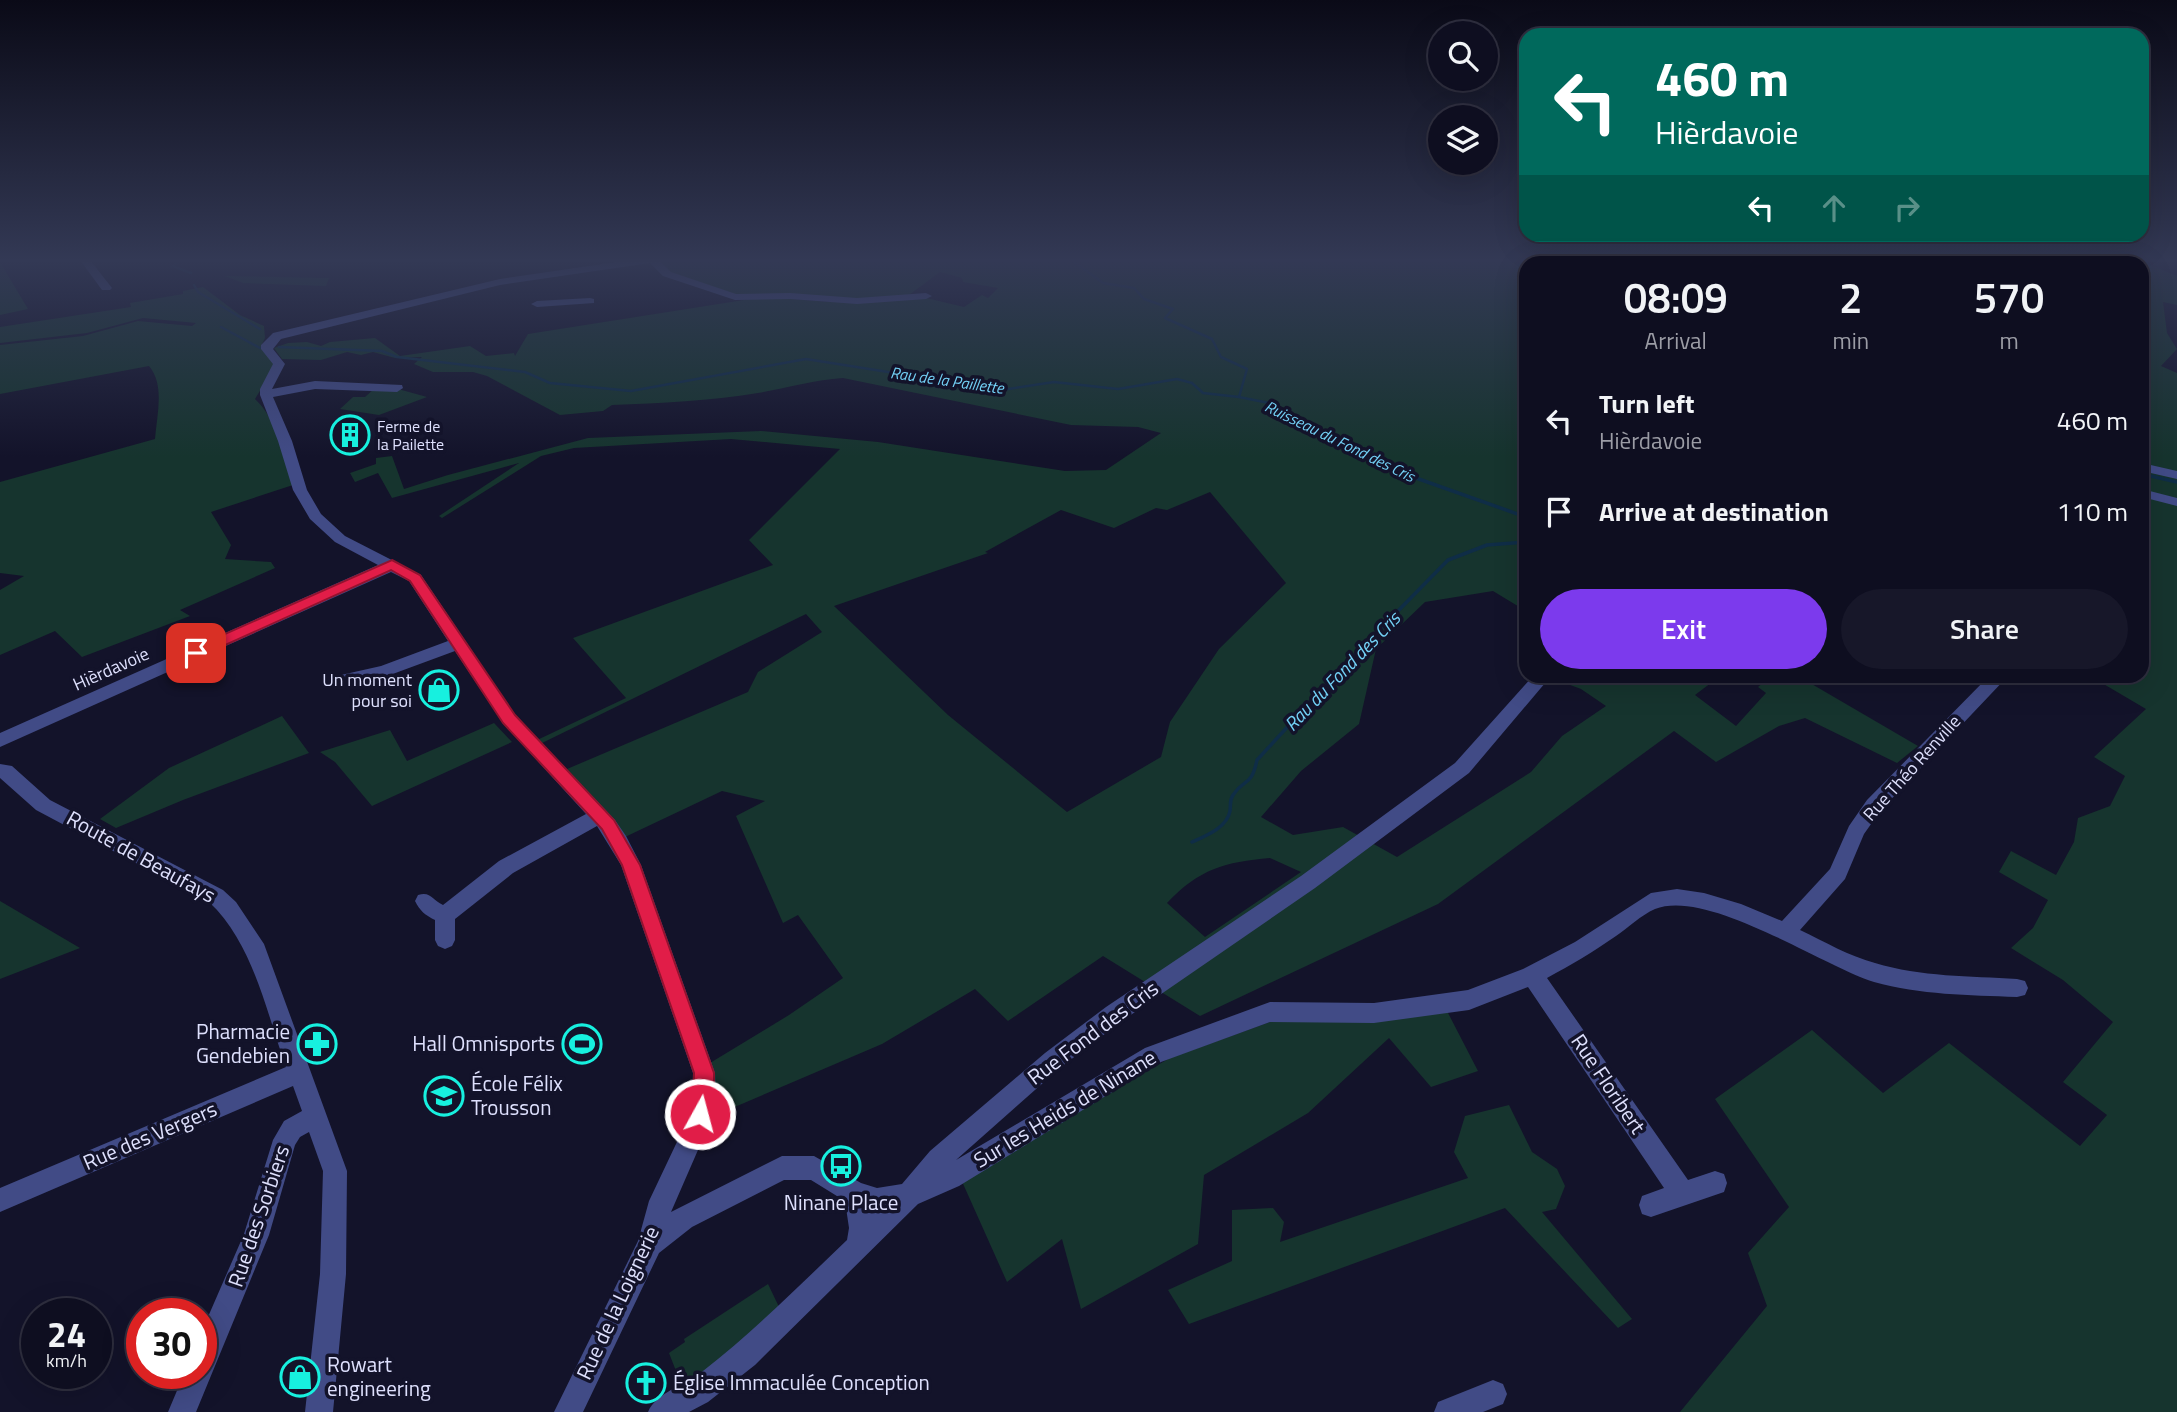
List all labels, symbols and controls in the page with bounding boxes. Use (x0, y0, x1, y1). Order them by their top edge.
map controls (1428, 21, 1498, 175)
button: search (1428, 21, 1498, 91)
text: 460 m (1655, 40, 1789, 115)
icon: left (1540, 56, 1631, 147)
button: layers (1428, 105, 1498, 175)
text: Hièrdavoie (1655, 108, 1798, 156)
icon: left (1742, 189, 1780, 227)
icon: ahead (1815, 189, 1853, 227)
icon: right (1888, 189, 1926, 227)
text: 08:09 (1624, 265, 1728, 329)
text: 2 (1839, 265, 1863, 329)
text: 570 (1974, 265, 2044, 329)
text: Arrival (1645, 323, 1707, 358)
text: min (1832, 323, 1869, 358)
text: m (1999, 323, 2019, 358)
water label: Rau de la Paillette (889, 360, 1007, 400)
text: Turn left (1599, 384, 1694, 423)
water label: Ruisseau du Fond des Cris (1261, 394, 1420, 488)
text: 460 m (2057, 401, 2128, 440)
icon: left (1540, 402, 1578, 440)
building icon: Ferme de la Pailette (329, 414, 371, 456)
place label: Ferme de la Pailette (377, 414, 444, 456)
text: Hièrdavoie (1599, 423, 1702, 458)
text: Arrive at destination (1599, 492, 1829, 531)
text: 110 m (2057, 492, 2128, 531)
icon: arrive (1540, 493, 1578, 531)
button: Exit (1540, 589, 1827, 669)
button: Share (1841, 589, 2128, 669)
water label: Rau du Fond des Cris (1277, 603, 1408, 737)
pin (166, 623, 226, 683)
icon: arrive (177, 634, 215, 672)
street label: Hièrdavoie (68, 640, 153, 697)
place label: Un moment pour soi (322, 666, 413, 714)
shop icon: Un moment pour soi (418, 669, 460, 711)
street label: Rue Théo Renville (1856, 708, 1967, 827)
street label: Route de Beaufays (61, 802, 222, 910)
street label: Rue Fond des Cris (1020, 972, 1165, 1092)
place label: Pharmacie Gendebien (196, 1015, 290, 1071)
pharmacy icon: Pharmacie Gendebien (296, 1023, 338, 1065)
sports icon: Hall Omnisports (561, 1023, 603, 1065)
place label: Hall Omnisports (412, 1027, 555, 1059)
street label: Rue Floribert (1564, 1027, 1654, 1140)
street label: Sur les Heids de Ninane (967, 1041, 1162, 1175)
place label: École Félix Trousson (471, 1067, 563, 1123)
school or university icon: École Félix Trousson (423, 1075, 465, 1117)
position arrow (663, 1077, 737, 1151)
street label: Rue des Vergers (78, 1092, 222, 1178)
street label: Rue des Sorbiers (219, 1140, 297, 1291)
bus stop icon: Ninane Place (820, 1145, 862, 1187)
place label: Ninane Place (784, 1186, 898, 1218)
street label: Rue de la Loignerie (567, 1220, 667, 1385)
speed limit sign: 30 (126, 1298, 217, 1389)
text: 24 (47, 1307, 86, 1361)
text: km/h (46, 1347, 87, 1374)
place label: Rowart engineering (327, 1348, 431, 1404)
shop icon: Rowart engineering (279, 1356, 321, 1398)
church icon: Église Immaculée Conception (625, 1362, 667, 1404)
place label: Église Immaculée Conception (673, 1366, 930, 1398)

